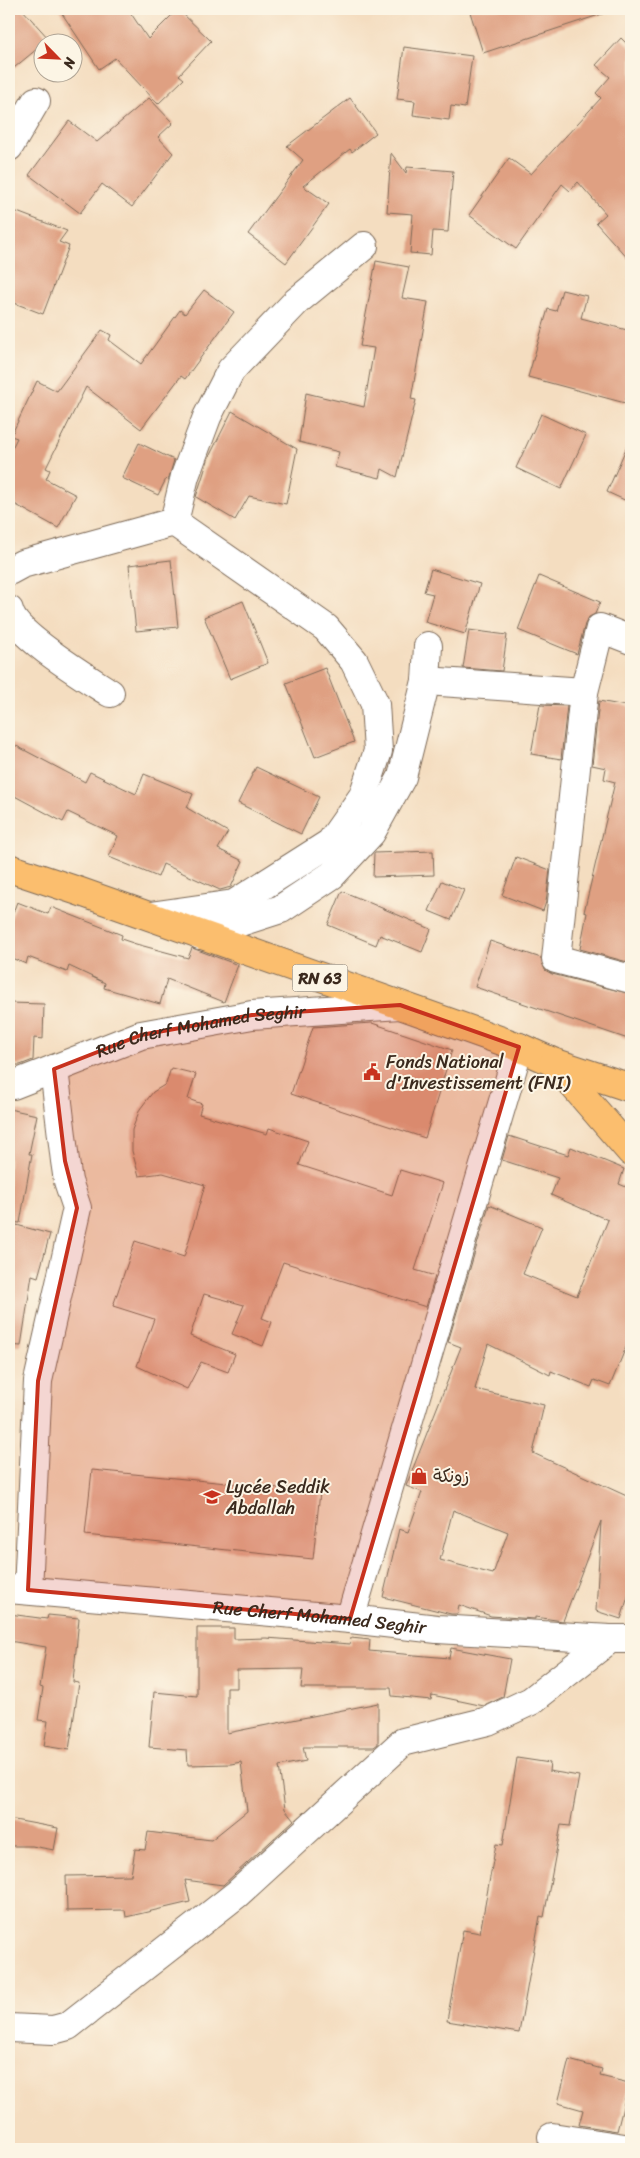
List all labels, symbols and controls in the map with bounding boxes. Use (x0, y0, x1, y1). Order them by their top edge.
north arrow (32, 32, 82, 82)
text: N (56, 53, 83, 73)
road number: RN 63 (292, 964, 348, 991)
street label: Rue Cherf Mohamed Seghir (91, 995, 308, 1067)
place label: Fonds National d'Investissement (FNI) (386, 1046, 571, 1099)
public building icon: Fonds National d'Investissement (FNI) (362, 1062, 382, 1082)
place label: زونكة (433, 1460, 469, 1492)
shop icon: زونكة (409, 1466, 429, 1486)
place label: Lycée Seddik Abdallah (225, 1471, 330, 1524)
school or university icon: Lycée Seddik Abdallah (202, 1487, 222, 1507)
street label: Rue Cherf Mohamed Seghir (212, 1591, 430, 1644)

